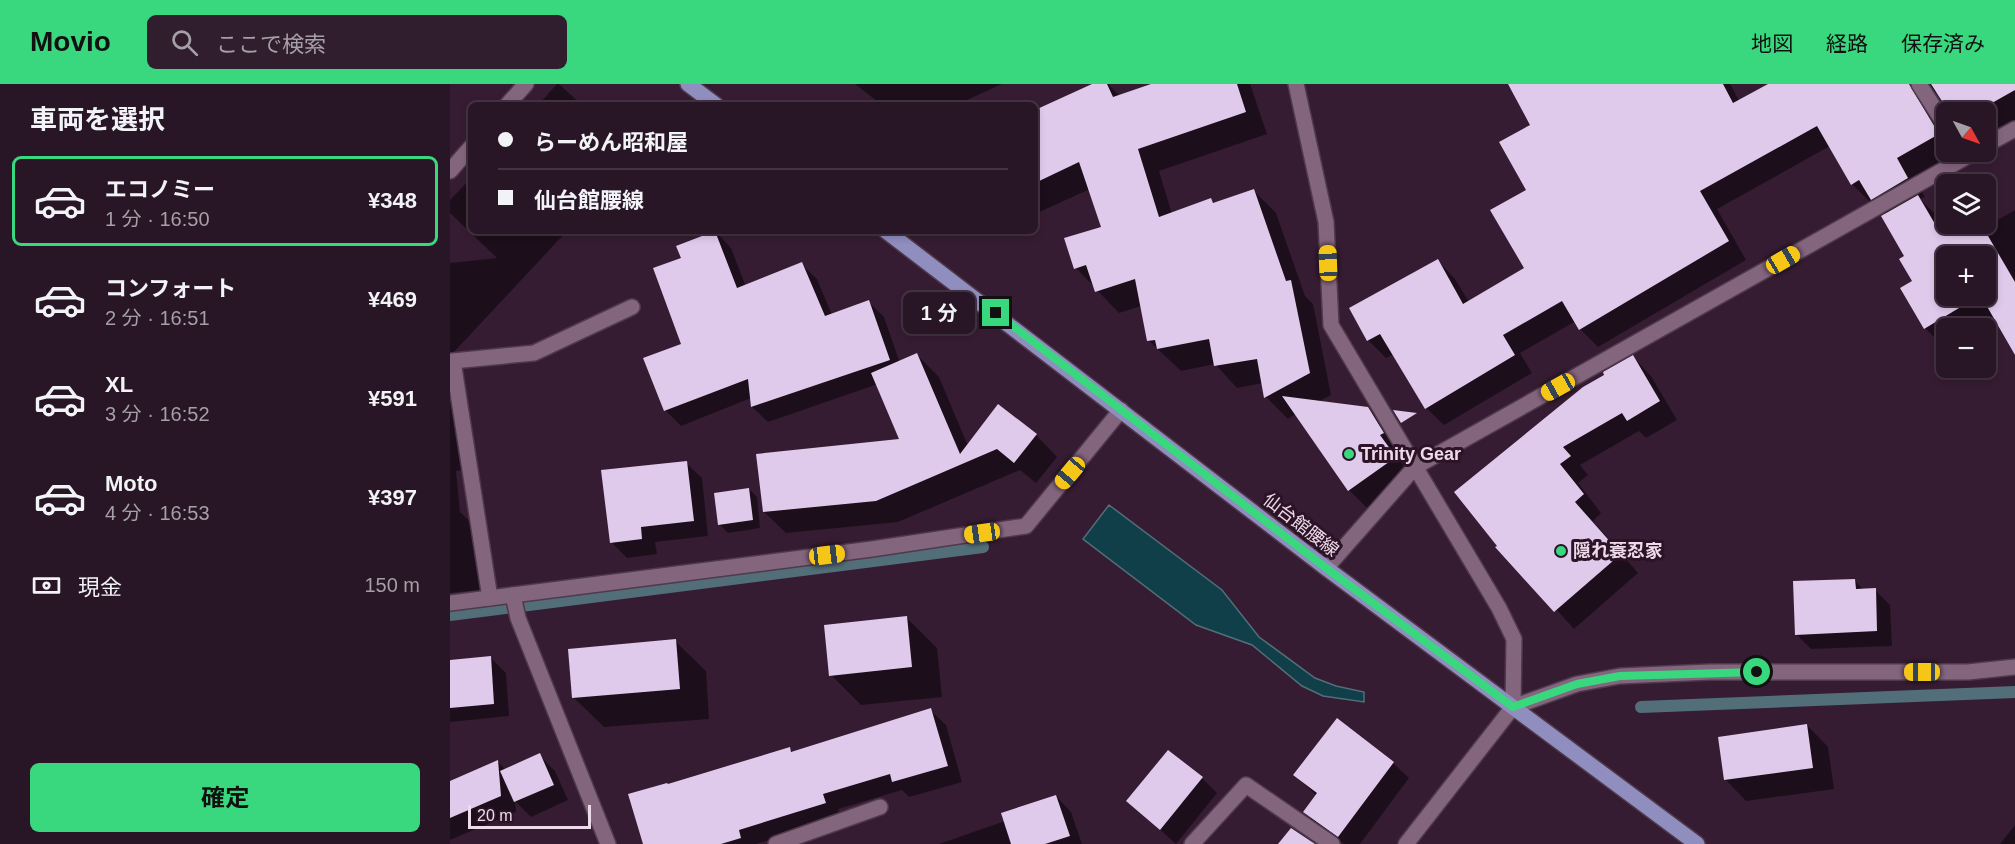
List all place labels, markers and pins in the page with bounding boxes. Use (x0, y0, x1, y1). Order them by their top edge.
place label: Trinity Gear (1361, 444, 1461, 464)
marker: Trinity Gear (1342, 447, 1356, 461)
place label: 隠れ蓑忍家 (1573, 541, 1663, 561)
marker: 隠れ蓑忍家 (1554, 544, 1568, 558)

